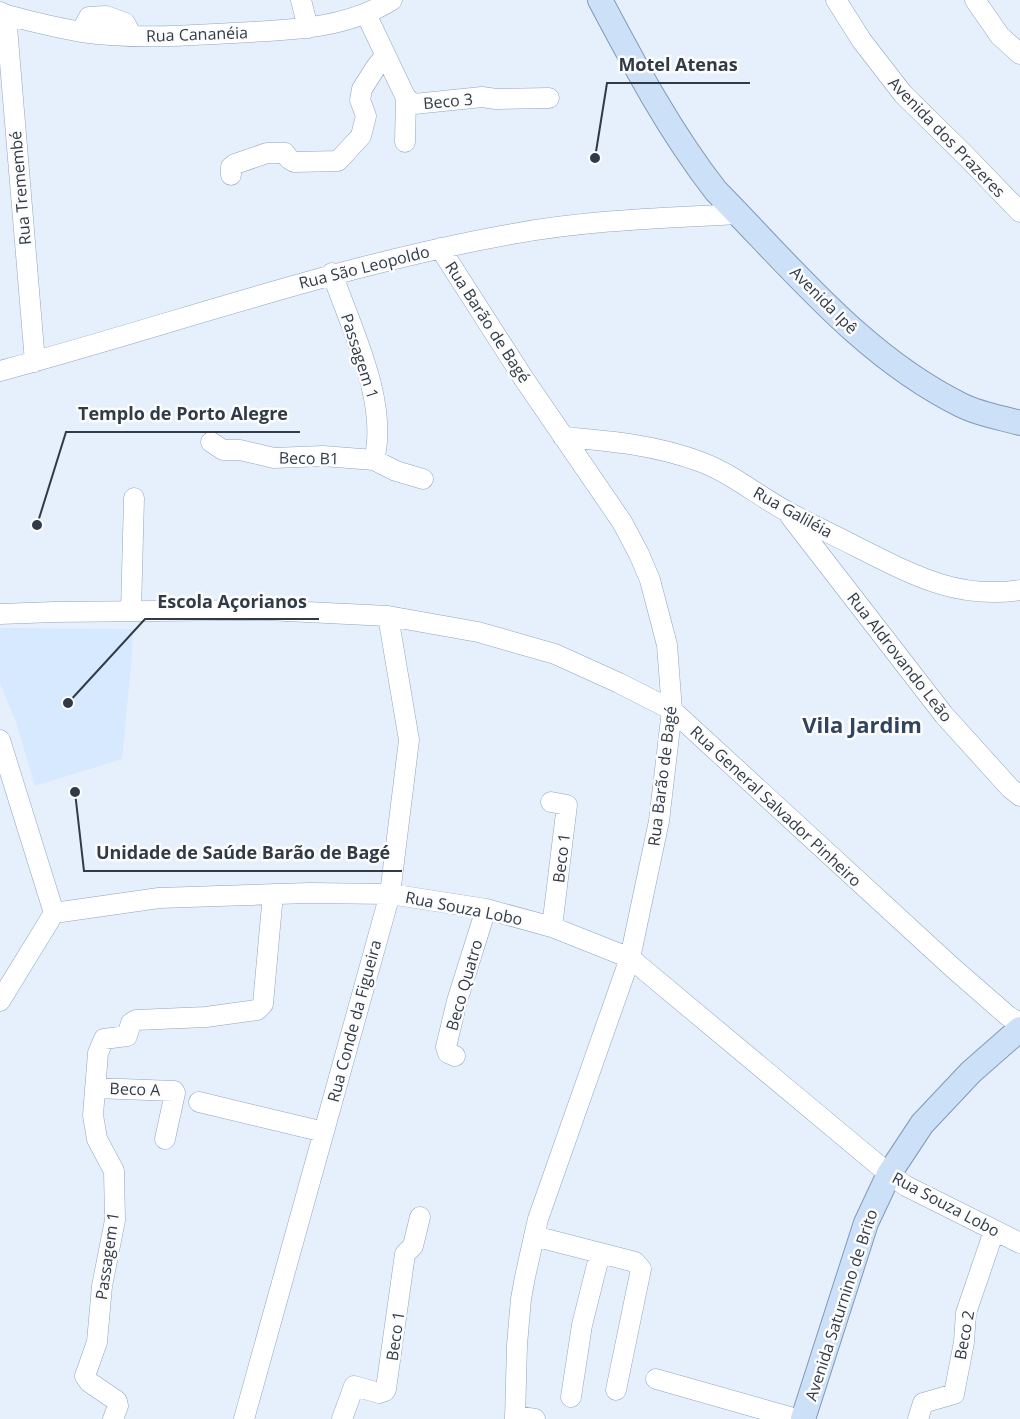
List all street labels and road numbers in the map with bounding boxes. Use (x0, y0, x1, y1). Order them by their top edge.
street label: Rua Cananéia (146, 21, 248, 47)
street label: Avenida dos Prazeres (884, 72, 1010, 202)
street label: Beco 3 (422, 88, 474, 114)
street label: Rua Tremembé (4, 130, 36, 246)
street label: Rua São Leopoldo (296, 240, 432, 294)
street label: Rua Barão de Bagé (440, 257, 536, 387)
street label: Avenida Ipê (785, 261, 863, 339)
street label: Passagem 1 (336, 311, 384, 401)
street label: Beco B1 (279, 446, 339, 470)
street label: Rua Galiléia (749, 481, 837, 543)
street label: Rua Aldrovando Leão (842, 588, 958, 726)
street label: Rua Barão de Bagé (642, 705, 682, 847)
street label: Rua General Salvador Pinheiro (686, 721, 866, 891)
street label: Beco 1 (547, 832, 575, 884)
street label: Rua Souza Lobo (404, 886, 524, 930)
street label: Rua Conde da Figueira (322, 937, 386, 1105)
street label: Beco Quatro (441, 937, 487, 1033)
street label: Beco A (109, 1077, 162, 1101)
street label: Rua Souza Lobo (888, 1166, 1004, 1242)
street label: Avenida Saturnino de Brito (800, 1206, 882, 1404)
street label: Passagem 1 (90, 1211, 124, 1301)
street label: Beco 2 (949, 1309, 979, 1361)
street label: Beco 1 (381, 1310, 409, 1362)

